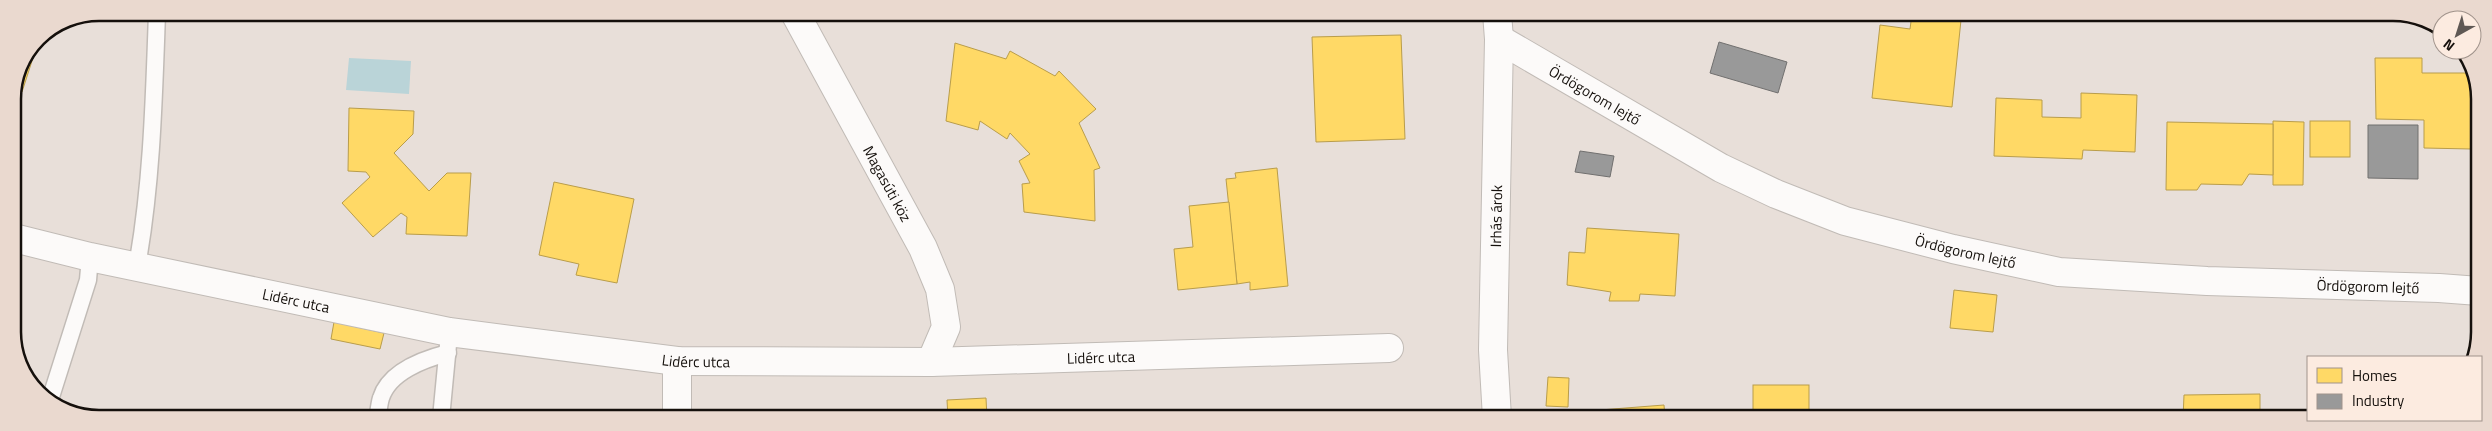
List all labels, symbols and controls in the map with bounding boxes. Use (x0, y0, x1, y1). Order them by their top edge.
north arrow (2432, 10, 2482, 60)
text: N (2438, 34, 2459, 57)
street label: Ördögorom lejtő (1545, 59, 1645, 131)
street label: Magasúti köz (858, 141, 918, 226)
street label: Irhás árok (1483, 185, 1508, 248)
street label: Ördögorom lejtő (1913, 228, 2018, 274)
street label: Ördögorom lejtő (2316, 273, 2420, 299)
street label: Lidérc utca (260, 282, 332, 318)
street label: Lidérc utca (1067, 344, 1136, 369)
street label: Lidérc utca (661, 348, 731, 373)
legend (2307, 356, 2482, 421)
text: Homes (2352, 364, 2397, 387)
text: Industry (2352, 389, 2404, 412)

